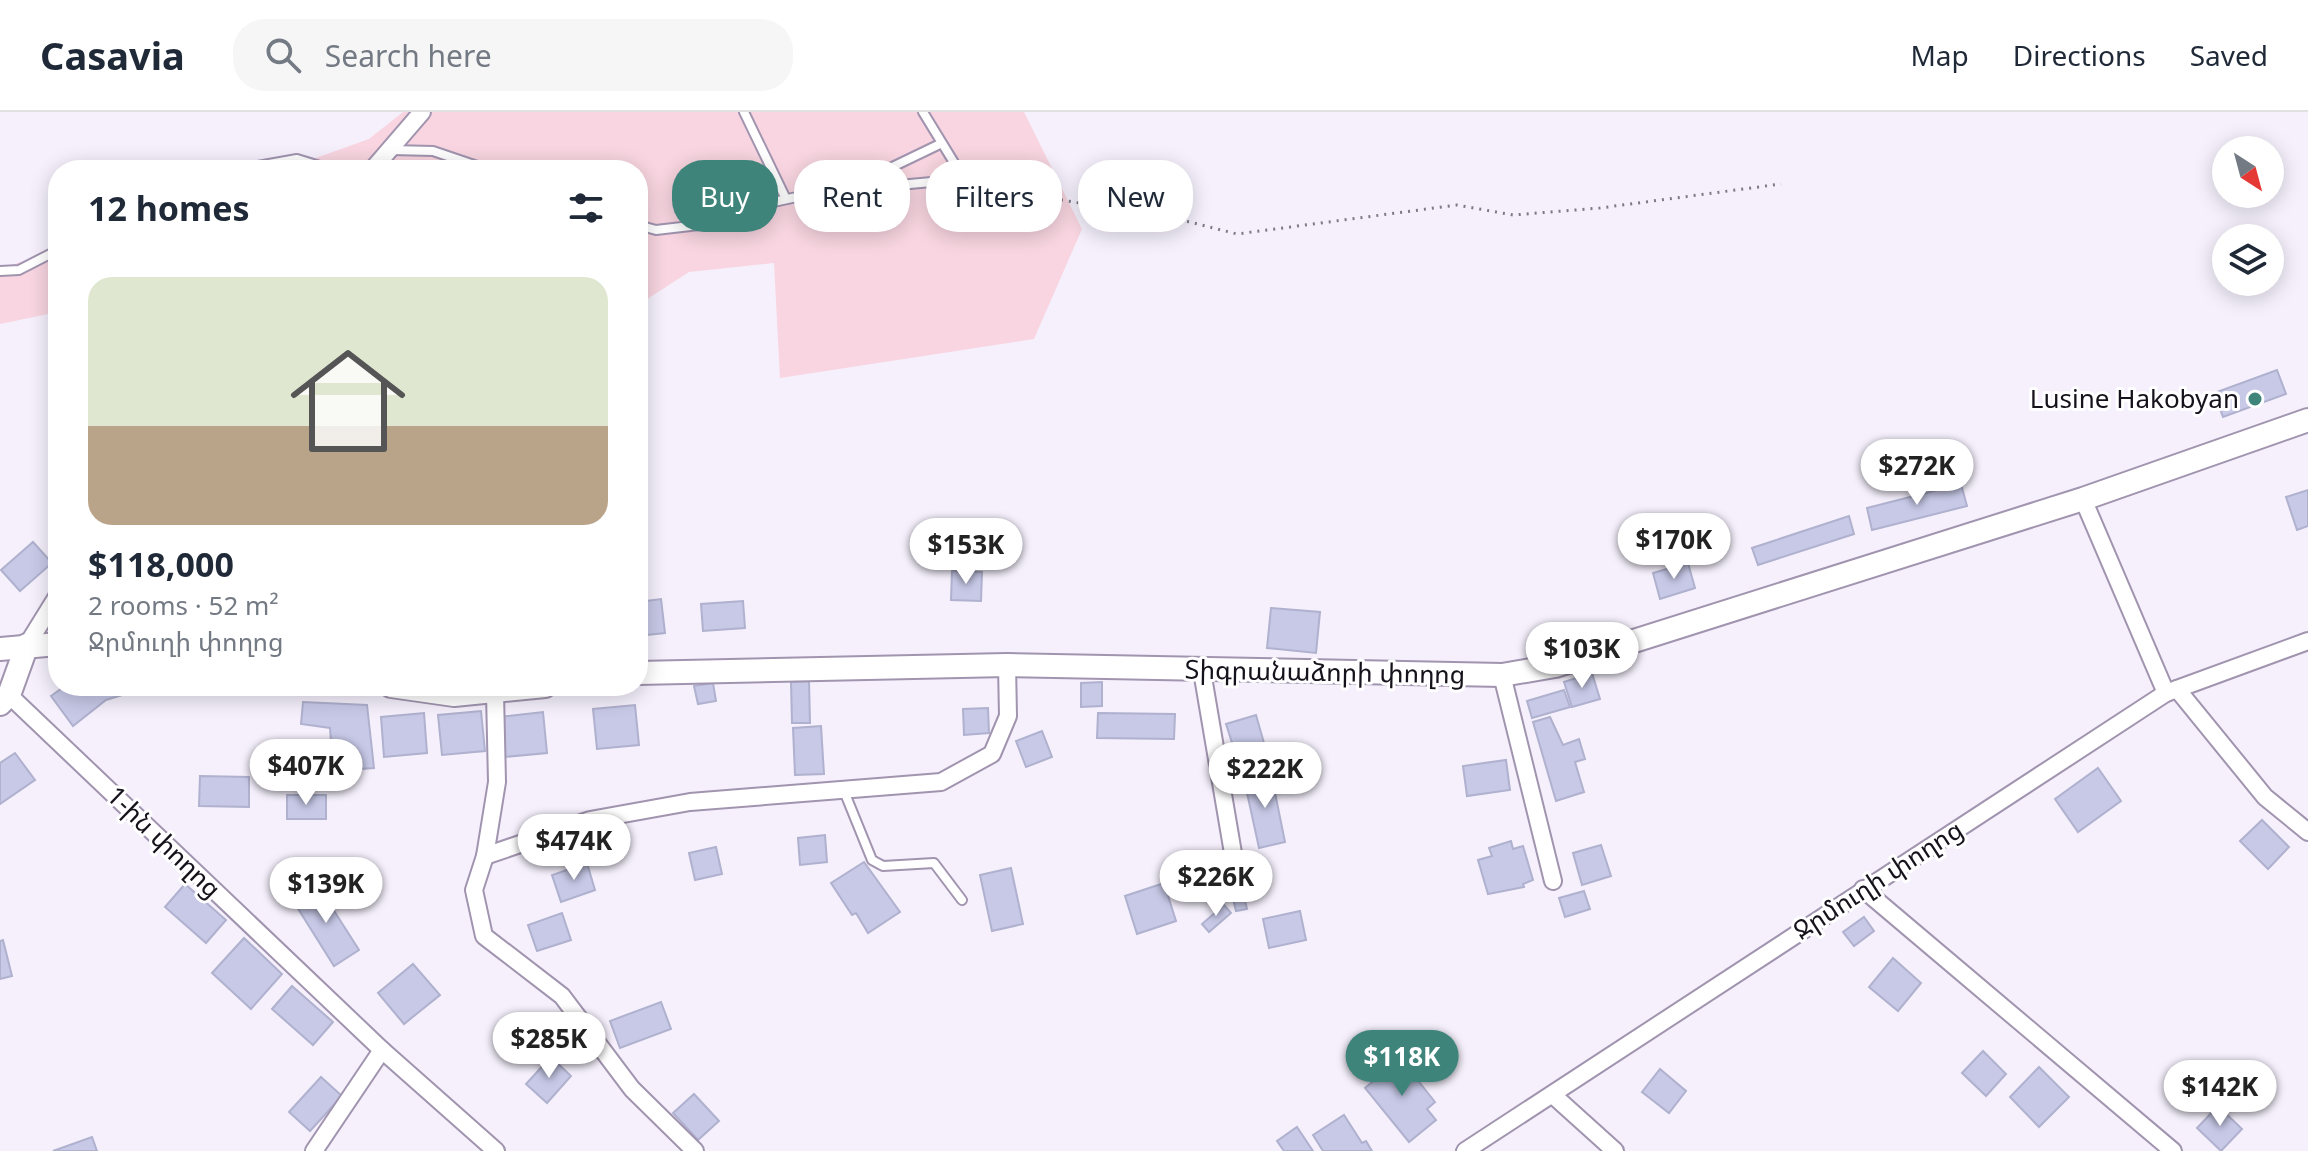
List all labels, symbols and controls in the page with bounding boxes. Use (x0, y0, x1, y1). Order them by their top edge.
search box (233, 19, 793, 91)
text: Casavia (40, 29, 185, 81)
icon: search (261, 33, 305, 77)
text: Search here (325, 35, 492, 76)
text: Map (1910, 36, 1969, 74)
text: Directions (2013, 36, 2146, 74)
text: Saved (2190, 36, 2268, 74)
north arrow (2212, 136, 2284, 208)
map controls (2212, 136, 2284, 296)
chip: Buy (672, 160, 778, 232)
chip: Rent (794, 160, 910, 232)
chip: Filters (926, 160, 1062, 232)
chip: New (1078, 160, 1193, 232)
text: 12 homes (88, 185, 250, 231)
icon: filters (564, 186, 608, 230)
button: layers (2212, 224, 2284, 296)
icon: home (276, 329, 420, 473)
place label: Lusine Hakobyan (2030, 380, 2239, 416)
marker: Lusine Hakobyan (2246, 390, 2264, 408)
pin: $272K (1861, 439, 1973, 507)
text: $272K (1879, 447, 1955, 483)
pin: $170K (1618, 513, 1730, 581)
pin: $153K (910, 518, 1022, 586)
text: $170K (1636, 521, 1712, 557)
text: $153K (928, 526, 1004, 562)
text: $118,000 (88, 541, 234, 587)
text: 2 rooms · 52 m² (88, 587, 278, 623)
pin: $103K (1526, 622, 1638, 690)
text: Ջրմուղի փողոց (88, 623, 284, 659)
text: $103K (1544, 630, 1620, 666)
street label: Տիգրանաձորի փողոց (1184, 651, 1466, 691)
pin: $407K (250, 739, 362, 807)
pin: $222K (1209, 742, 1321, 810)
text: $407K (268, 747, 344, 783)
text: $222K (1227, 750, 1303, 786)
street label: 1-ին փողոց (99, 777, 230, 905)
street label: Ջրմուղի փողոց (1786, 811, 1969, 948)
pin: $474K (518, 814, 630, 882)
text: $474K (536, 822, 612, 858)
pin: $226K (1160, 850, 1272, 918)
pin: $139K (270, 857, 382, 925)
text: $226K (1178, 858, 1254, 894)
text: $139K (288, 865, 364, 901)
pin: $285K (493, 1012, 605, 1080)
text: $285K (511, 1020, 587, 1056)
pin: $118K (1346, 1030, 1458, 1098)
text: $118K (1364, 1038, 1440, 1074)
pin: $142K (2164, 1060, 2276, 1128)
text: $142K (2182, 1068, 2258, 1104)

